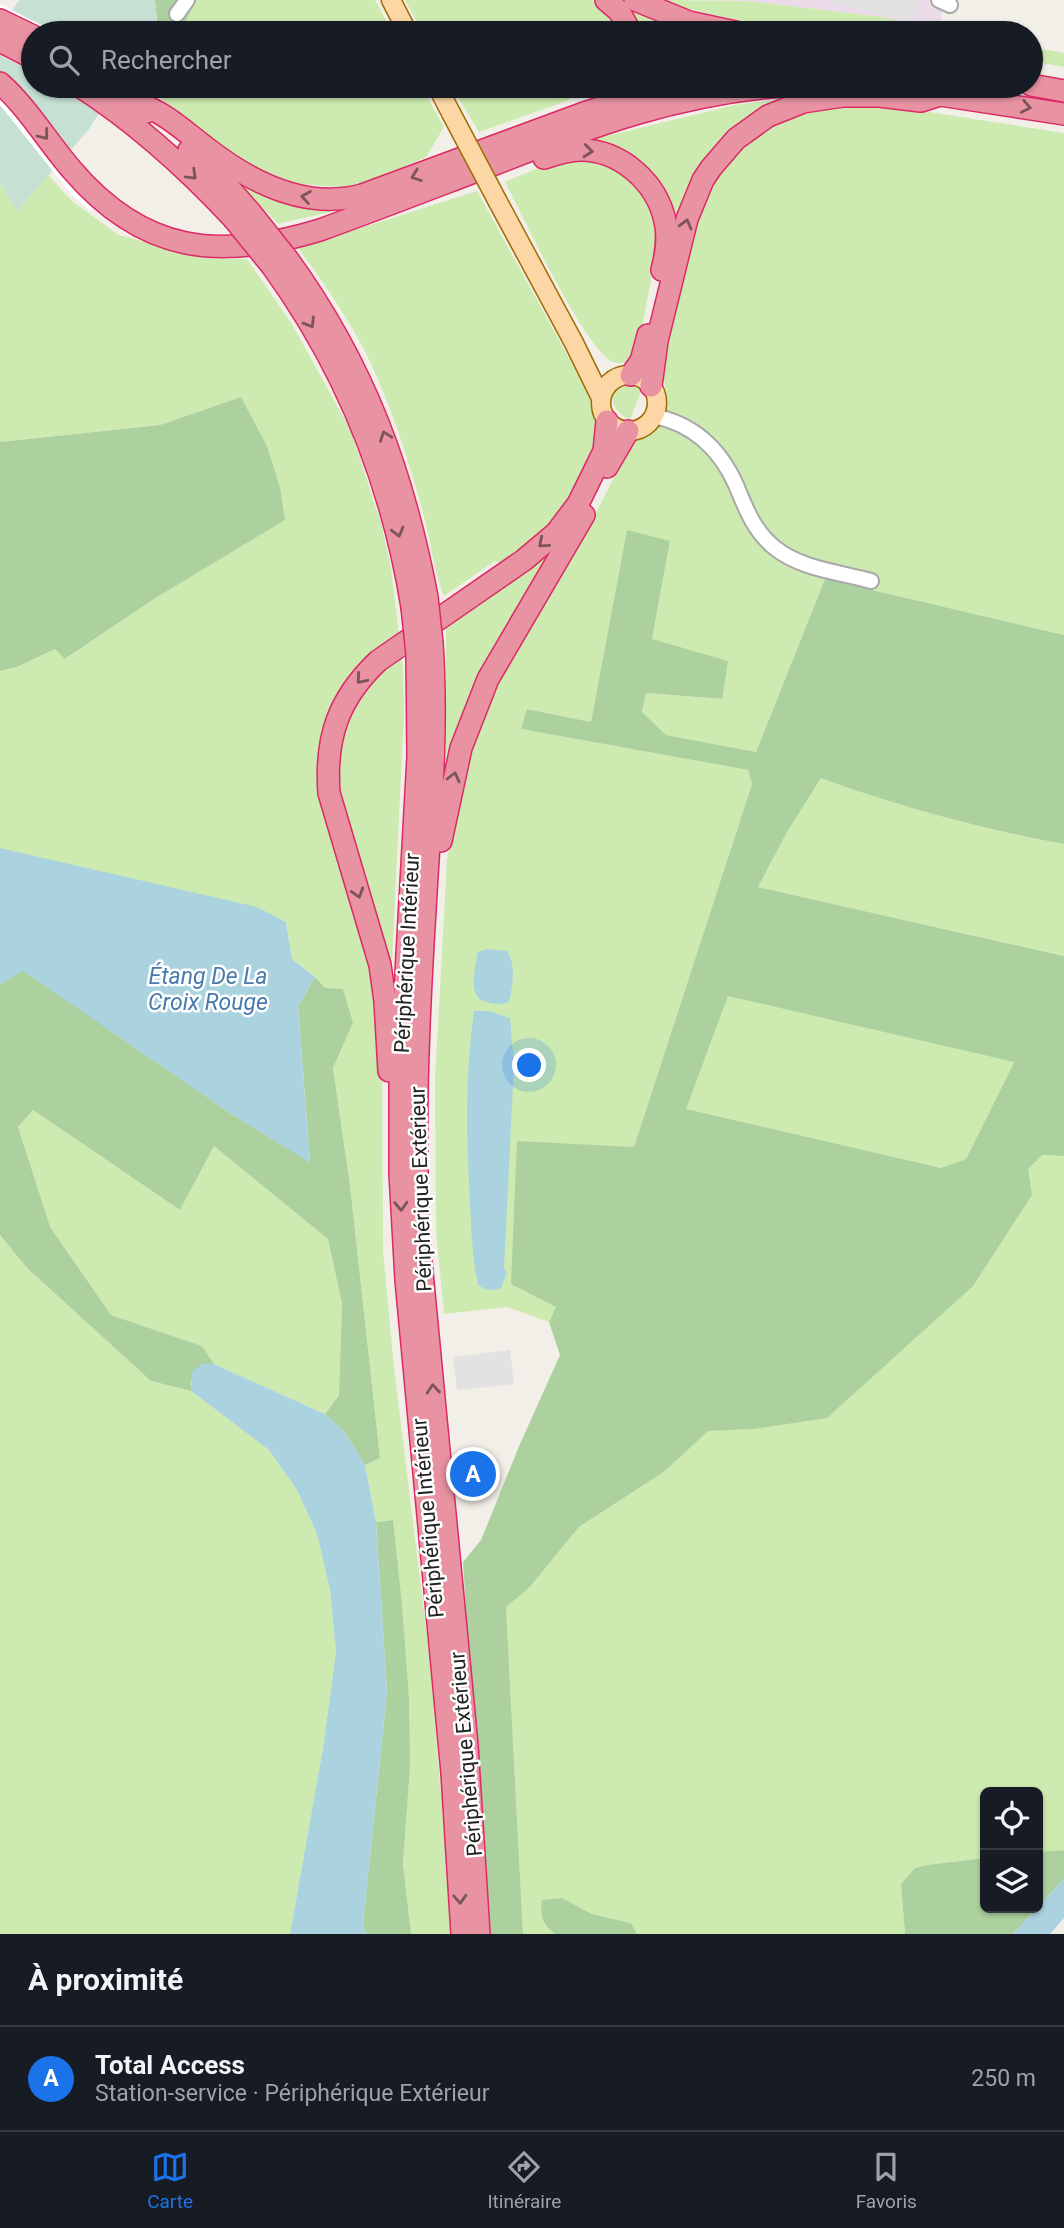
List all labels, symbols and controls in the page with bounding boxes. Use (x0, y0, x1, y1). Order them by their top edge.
search box (21, 21, 1043, 98)
icon: search (45, 41, 83, 79)
text: Rechercher (101, 45, 232, 75)
one-way arrow (1020, 99, 1032, 114)
one-way arrow (35, 127, 48, 139)
one-way arrow (582, 144, 594, 159)
one-way arrow (184, 166, 197, 179)
one-way arrow (410, 168, 422, 182)
one-way arrow (300, 190, 312, 205)
one-way arrow (678, 218, 693, 230)
one-way arrow (302, 315, 315, 328)
one-way arrow (379, 431, 393, 443)
one-way arrow (389, 526, 404, 538)
one-way arrow (538, 535, 551, 548)
one-way arrow (357, 670, 369, 683)
one-way arrow (446, 771, 460, 783)
street label: Périphérique Intérieur (390, 852, 424, 1054)
one-way arrow (350, 887, 365, 899)
water label: Étang De La Croix Rouge (148, 962, 268, 1016)
your location (512, 1048, 546, 1082)
street label: Périphérique Extérieur (405, 1086, 437, 1292)
one-way arrow (394, 1200, 409, 1211)
one-way arrow (426, 1384, 441, 1395)
street label: Périphérique Intérieur (407, 1417, 449, 1619)
pin: A (450, 1448, 496, 1500)
street label: Périphérique Extérieur (445, 1651, 487, 1857)
map controls (980, 1787, 1043, 1913)
button: locate (980, 1787, 1043, 1850)
button: layers (980, 1850, 1043, 1913)
one-way arrow (452, 1894, 467, 1905)
text: À proximité (28, 1962, 183, 1997)
text: Total Access (95, 2050, 245, 2080)
text: A (43, 2065, 59, 2092)
text: 250 m (971, 2065, 1036, 2092)
text: Station-service · Périphérique Extérieur (95, 2080, 489, 2107)
tab: Carte (147, 2148, 193, 2213)
tab: Itinéraire (487, 2148, 561, 2213)
tab: Favoris (856, 2148, 917, 2213)

